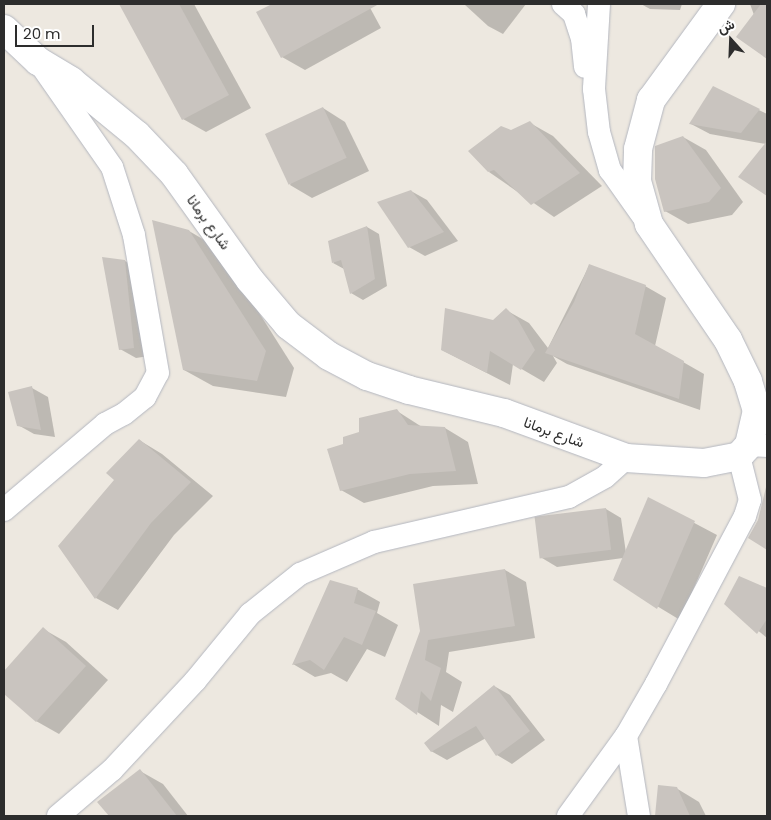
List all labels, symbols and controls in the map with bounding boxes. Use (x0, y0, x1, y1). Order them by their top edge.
text: ش (715, 14, 737, 38)
scale bar (18, 15, 96, 47)
north arrow (706, 15, 756, 65)
text: 20 m (23, 23, 61, 44)
street label: شارع برمانا (183, 191, 235, 253)
street label: شارع برمانا (521, 413, 587, 451)

